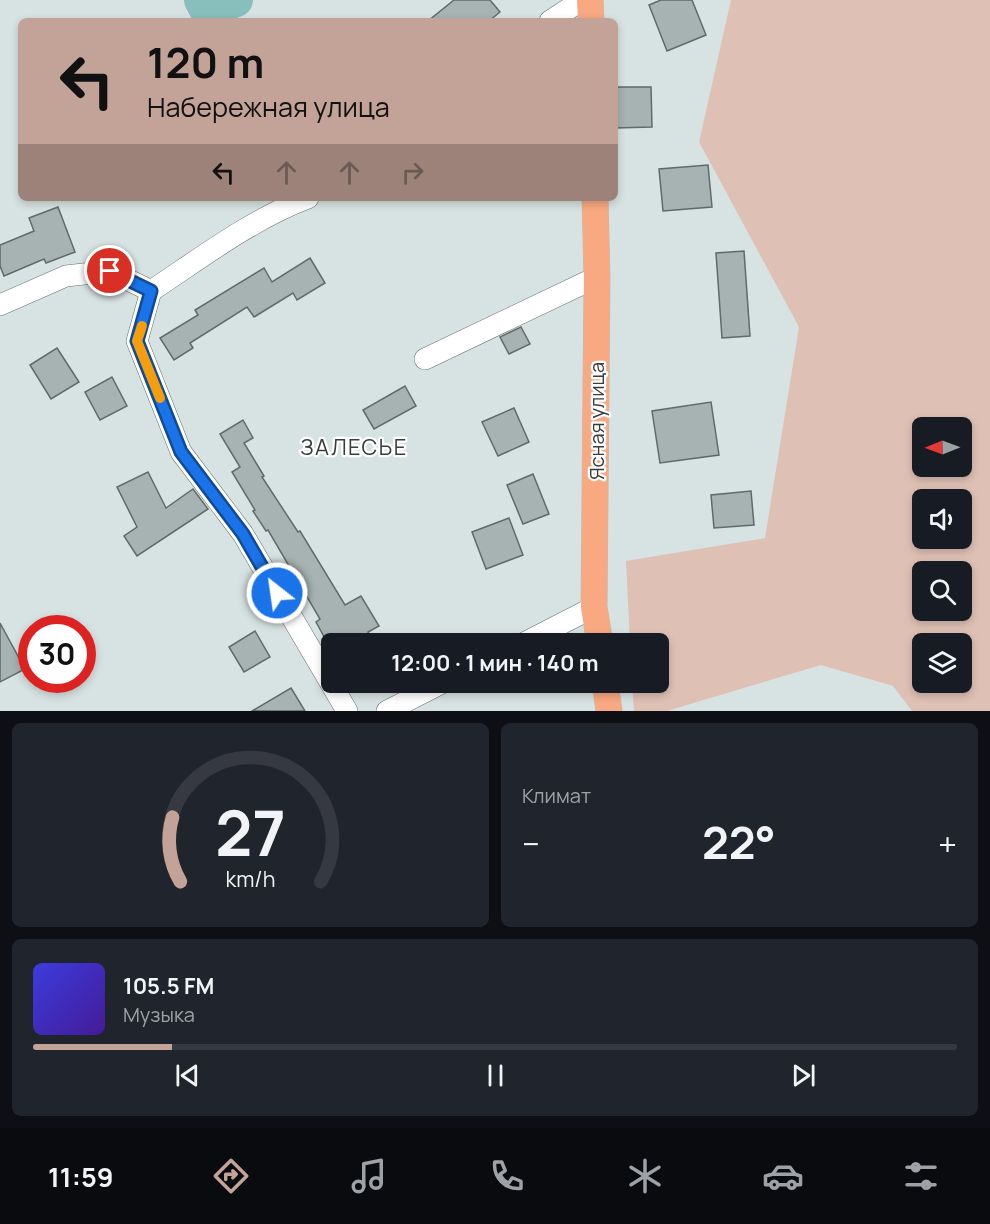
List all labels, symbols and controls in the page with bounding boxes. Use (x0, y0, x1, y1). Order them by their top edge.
text: 120 m (147, 33, 264, 91)
icon: left (48, 42, 126, 120)
text: Набережная улица (147, 88, 390, 125)
icon: left (207, 156, 240, 189)
icon: ahead (270, 156, 303, 189)
icon: ahead (333, 156, 366, 189)
icon: right (396, 156, 429, 189)
pin (84, 245, 135, 296)
icon: arrive (93, 254, 126, 287)
street label: Ясная улица (583, 362, 610, 480)
north arrow (912, 417, 972, 477)
map controls (912, 417, 972, 693)
district label: ЗАЛЕСЬЕ (300, 432, 408, 462)
button: sound (912, 489, 972, 549)
position arrow (245, 561, 309, 625)
button: search (912, 561, 972, 621)
speed limit sign: 30 (18, 615, 96, 693)
button: layers (912, 633, 972, 693)
text: 12:00 · 1 мин · 140 m (391, 648, 599, 678)
text: Климат (522, 782, 591, 809)
text: 27 (215, 789, 286, 875)
text: 22° (702, 811, 776, 873)
text: − (522, 821, 540, 866)
text: + (938, 821, 957, 866)
text: km/h (226, 864, 275, 893)
text: 105.5 FM (123, 971, 214, 1001)
text: Музыка (123, 1001, 195, 1028)
icon: previous (171, 1059, 204, 1092)
icon: pause (479, 1059, 512, 1092)
icon: next (787, 1059, 820, 1092)
icon: directions (210, 1155, 252, 1197)
icon: music (348, 1155, 390, 1197)
icon: phone (486, 1155, 528, 1197)
icon: climate (624, 1155, 666, 1197)
icon: car (762, 1155, 804, 1197)
icon: filters (900, 1155, 942, 1197)
text: 11:59 (48, 1158, 114, 1195)

